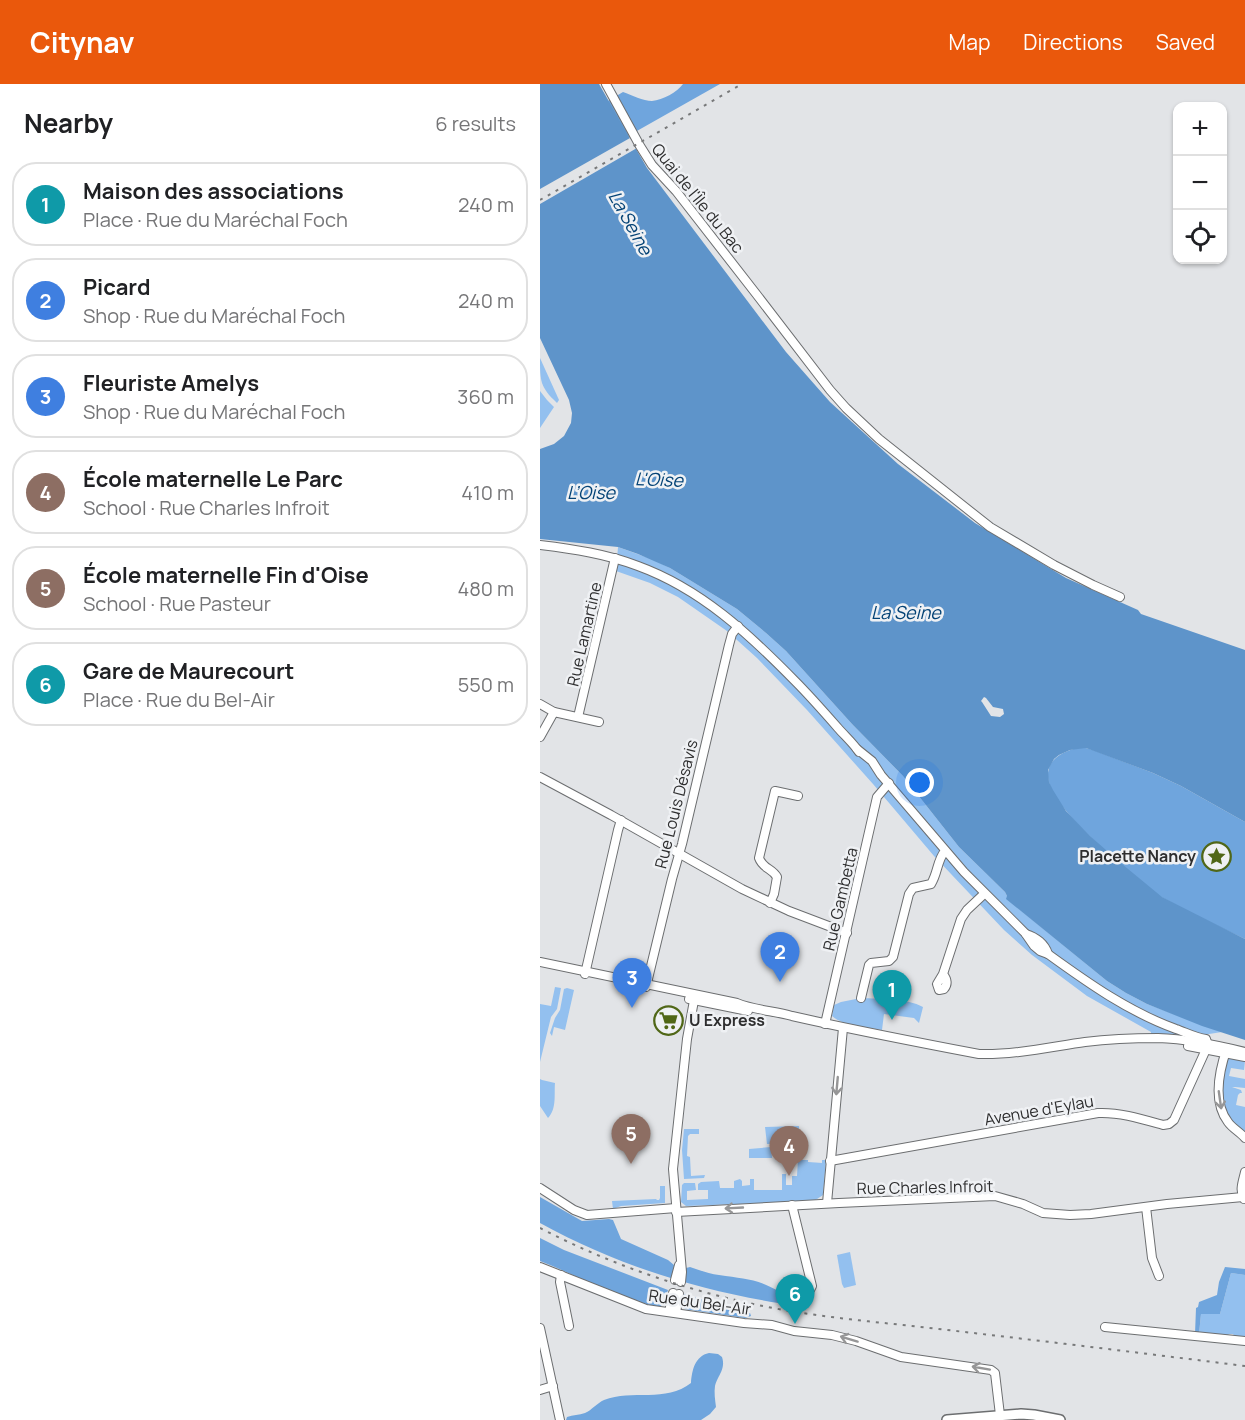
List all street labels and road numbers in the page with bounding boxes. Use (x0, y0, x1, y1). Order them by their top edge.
street label: Quai de l'Île du Bac (647, 138, 749, 258)
street label: Rue Lamartine (561, 580, 607, 688)
street label: Rue Louis Désavis (649, 737, 703, 871)
street label: Rue Gambetta (817, 845, 863, 953)
street label: Avenue d'Eylau (983, 1090, 1095, 1130)
street label: Rue Charles Infroit (857, 1175, 993, 1199)
street label: Rue du Bel-Air (647, 1284, 753, 1320)

